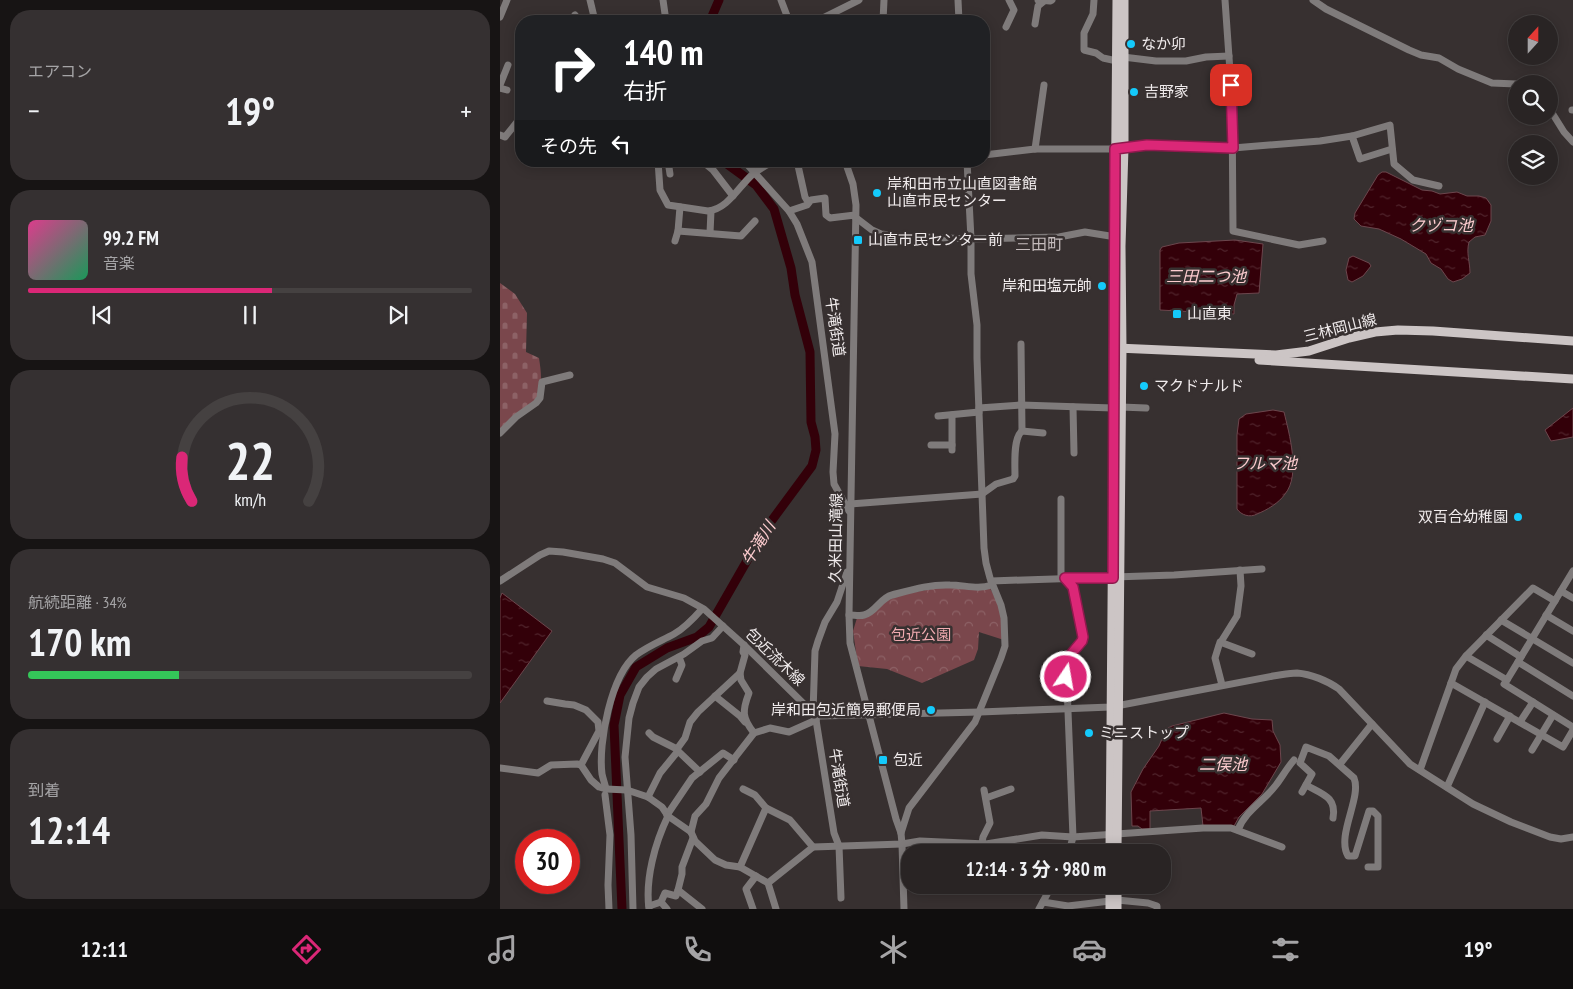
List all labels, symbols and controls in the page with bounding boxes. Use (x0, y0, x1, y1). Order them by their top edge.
north arrow (1508, 15, 1558, 65)
map controls (1508, 15, 1558, 185)
text: 140 m (623, 29, 704, 75)
place label: なか卯 (1141, 34, 1186, 53)
icon: right (540, 35, 605, 100)
marker: なか卯 (1125, 38, 1137, 50)
text: エアコン (28, 61, 92, 81)
pin (1210, 64, 1252, 106)
icon: arrive (1217, 71, 1245, 99)
button: search (1508, 75, 1558, 125)
text: 右折 (623, 77, 667, 105)
place label: 吉野家 (1144, 82, 1189, 101)
text: 19° (225, 86, 275, 135)
marker: 吉野家 (1128, 86, 1140, 98)
text: − (28, 92, 40, 129)
text: + (460, 92, 472, 129)
icon: left (607, 130, 635, 158)
text: その先 (540, 134, 597, 158)
button: layers (1508, 135, 1558, 185)
place label: 岸和田市立山直図書館 山直市民センター (887, 174, 1037, 210)
marker: 岸和田市立山直図書館 山直市民センター (871, 187, 883, 199)
water label: クヅコ池 (1409, 215, 1475, 235)
text: 99.2 FM (103, 226, 159, 250)
place label: 山直市民センター前 (868, 230, 1003, 249)
marker: 山直市民センター前 (852, 234, 864, 246)
district label: 三田町 (1015, 234, 1063, 254)
text: 音楽 (103, 253, 135, 273)
water label: 三田二つ池 (1166, 266, 1248, 286)
place label: 岸和田塩元帥 (1002, 276, 1092, 295)
marker: 岸和田塩元帥 (1096, 280, 1108, 292)
street label: 牛滝街道 (822, 296, 849, 358)
icon: previous (88, 301, 116, 329)
icon: pause (236, 301, 264, 329)
icon: next (384, 301, 412, 329)
place label: 山直東 (1187, 304, 1232, 323)
marker: 山直東 (1171, 308, 1183, 320)
street label: 三林岡山線 (1301, 309, 1379, 346)
place label: マクドナルド (1154, 376, 1244, 395)
marker: マクドナルド (1138, 380, 1150, 392)
text: 22 (225, 427, 275, 494)
water label: フルマ池 (1233, 453, 1299, 473)
text: km/h (234, 488, 266, 511)
street label: 久米田山滝線 (825, 493, 846, 583)
place label: 双百合幼稚園 (1418, 507, 1508, 526)
marker: 双百合幼稚園 (1512, 511, 1524, 523)
water label: 牛滝川 (737, 516, 780, 569)
text: 航続距離 · 34% (28, 592, 127, 612)
text: 170 km (28, 617, 131, 666)
street label: 包近流木線 (742, 624, 809, 690)
park label: 包近公園 (891, 625, 951, 644)
position arrow (1039, 650, 1091, 702)
place label: 岸和田包近簡易郵便局 (771, 700, 921, 719)
marker: 岸和田包近簡易郵便局 (925, 704, 937, 716)
place label: ミニストップ (1099, 723, 1189, 742)
marker: ミニストップ (1083, 727, 1095, 739)
street label: 牛滝街道 (825, 747, 854, 809)
place label: 包近 (893, 750, 923, 769)
marker: 包近 (877, 754, 889, 766)
water label: 二俣池 (1199, 754, 1249, 774)
text: 到着 (28, 780, 60, 800)
text: 12:14 (28, 805, 110, 854)
speed limit sign: 30 (515, 829, 580, 894)
text: 12:14 · 3 分 · 980 m (966, 857, 1106, 881)
icon: directions (289, 932, 324, 967)
icon: music (485, 932, 520, 967)
icon: phone (680, 932, 715, 967)
icon: climate (876, 932, 911, 967)
icon: car (1072, 932, 1107, 967)
icon: filters (1268, 932, 1303, 967)
text: 12:11 (80, 935, 128, 963)
text: 19° (1463, 935, 1493, 963)

